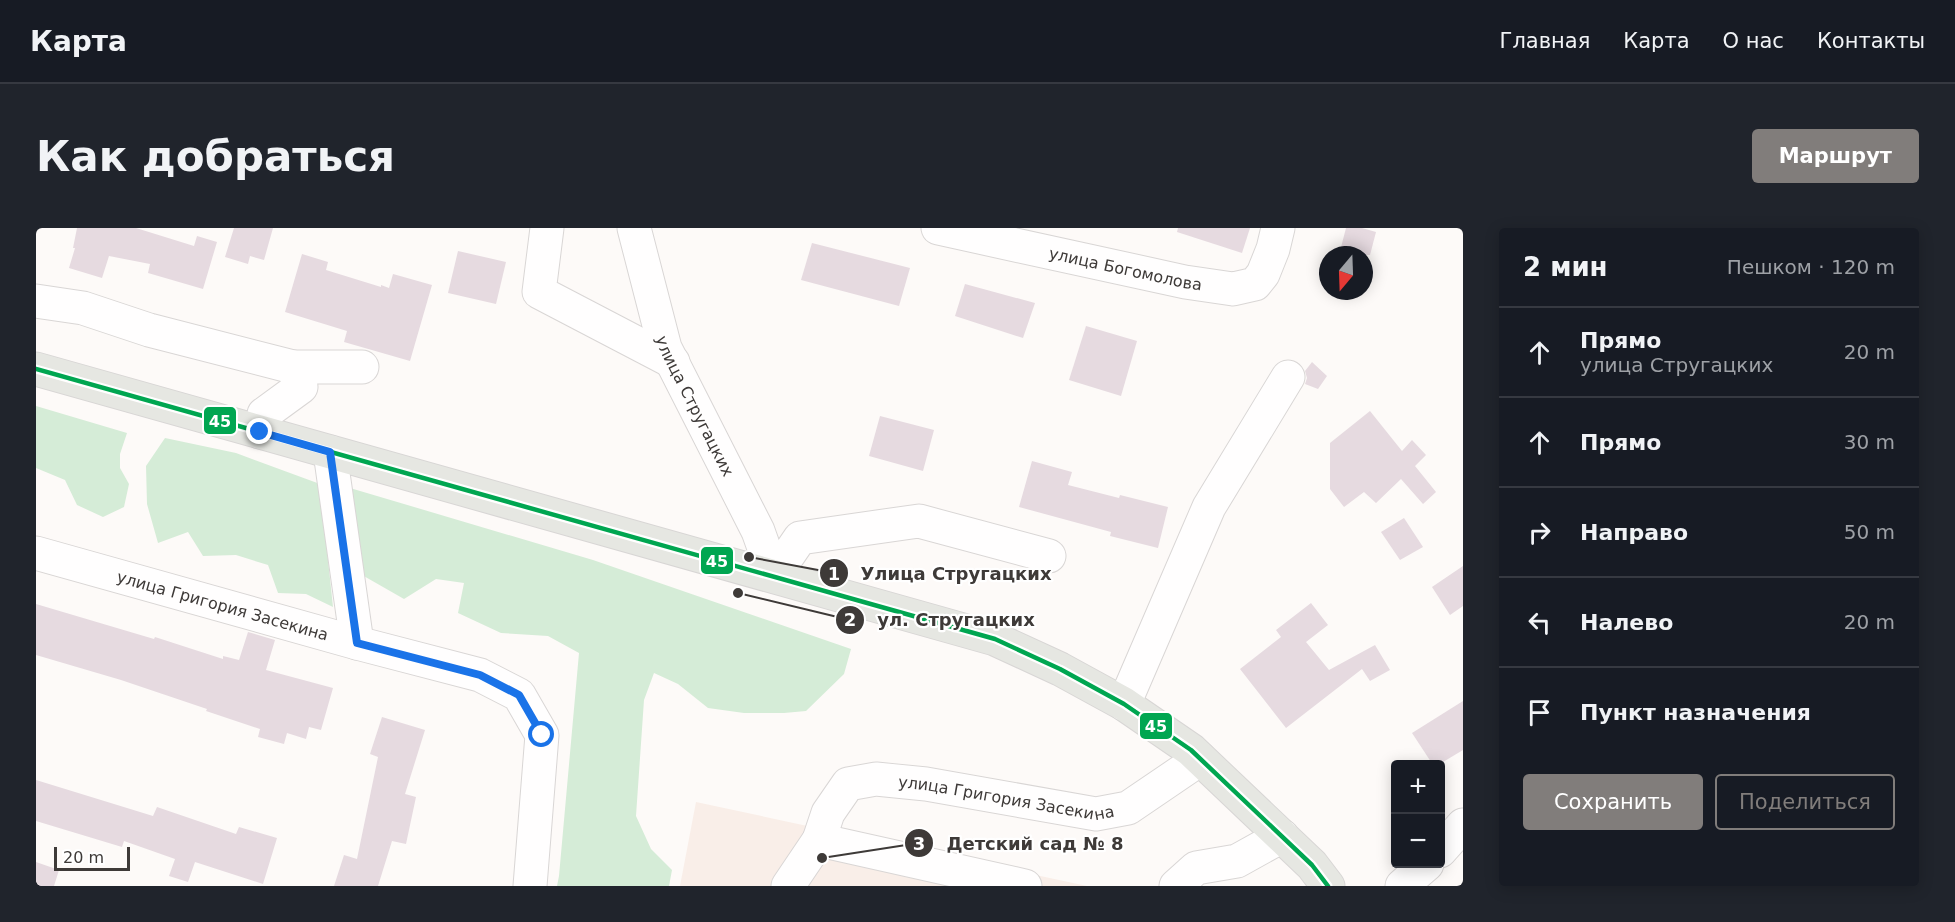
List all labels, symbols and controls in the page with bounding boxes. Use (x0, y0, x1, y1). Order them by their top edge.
text: Карта (30, 25, 127, 58)
text: Главная (1500, 29, 1590, 53)
text: Карта (1623, 29, 1690, 53)
text: О нас (1723, 29, 1784, 53)
text: Контакты (1817, 29, 1925, 53)
button: Маршрут (1752, 129, 1919, 183)
text: Как добраться (36, 132, 395, 181)
street label: улица Богомолова (1047, 243, 1203, 294)
north arrow (1319, 246, 1373, 300)
text: 2 мин (1523, 252, 1608, 282)
text: Пешком · 120 m (1727, 255, 1895, 279)
text: Прямо (1580, 328, 1661, 353)
street label: улица Стругацких (653, 334, 738, 479)
icon: ahead (1523, 336, 1556, 369)
text: 20 m (1844, 340, 1895, 364)
text: улица Стругацких (1580, 353, 1773, 377)
line badge: 45 (203, 406, 237, 435)
text: 45 (209, 412, 231, 431)
route end (246, 418, 272, 444)
icon: ahead (1523, 426, 1556, 459)
text: Прямо (1580, 430, 1661, 455)
text: 30 m (1844, 430, 1895, 454)
icon: right (1523, 516, 1556, 549)
text: Направо (1580, 520, 1688, 545)
text: 50 m (1844, 520, 1895, 544)
line badge: 45 (700, 546, 734, 575)
text: 45 (706, 552, 728, 571)
callout: Улица Стругацких (819, 555, 1064, 591)
text: 1 (828, 563, 840, 584)
text: Улица Стругацких (860, 563, 1052, 584)
street label: улица Григория Засекина (115, 567, 331, 644)
callout: ул. Стругацких (835, 602, 1047, 638)
icon: left (1523, 606, 1556, 639)
text: 2 (844, 609, 856, 630)
text: ул. Стругацких (877, 609, 1035, 630)
text: Налево (1580, 610, 1673, 635)
text: 20 m (1844, 610, 1895, 634)
icon: arrive (1523, 696, 1556, 729)
text: Пункт назначения (1580, 700, 1811, 725)
line badge: 45 (1139, 712, 1173, 740)
text: 45 (1145, 717, 1167, 736)
route start (528, 721, 554, 747)
map controls (1391, 760, 1445, 868)
button: + (1391, 760, 1445, 814)
street label: улица Григория Засекина (897, 772, 1116, 824)
button: Сохранить (1523, 774, 1703, 830)
button: Поделиться (1715, 774, 1895, 830)
button: − (1391, 814, 1445, 868)
callout: Детский сад № 8 (904, 825, 1135, 861)
text: 3 (913, 833, 925, 854)
text: Детский сад № 8 (946, 833, 1124, 854)
scale bar (54, 844, 130, 872)
text: 20 m (63, 848, 104, 867)

